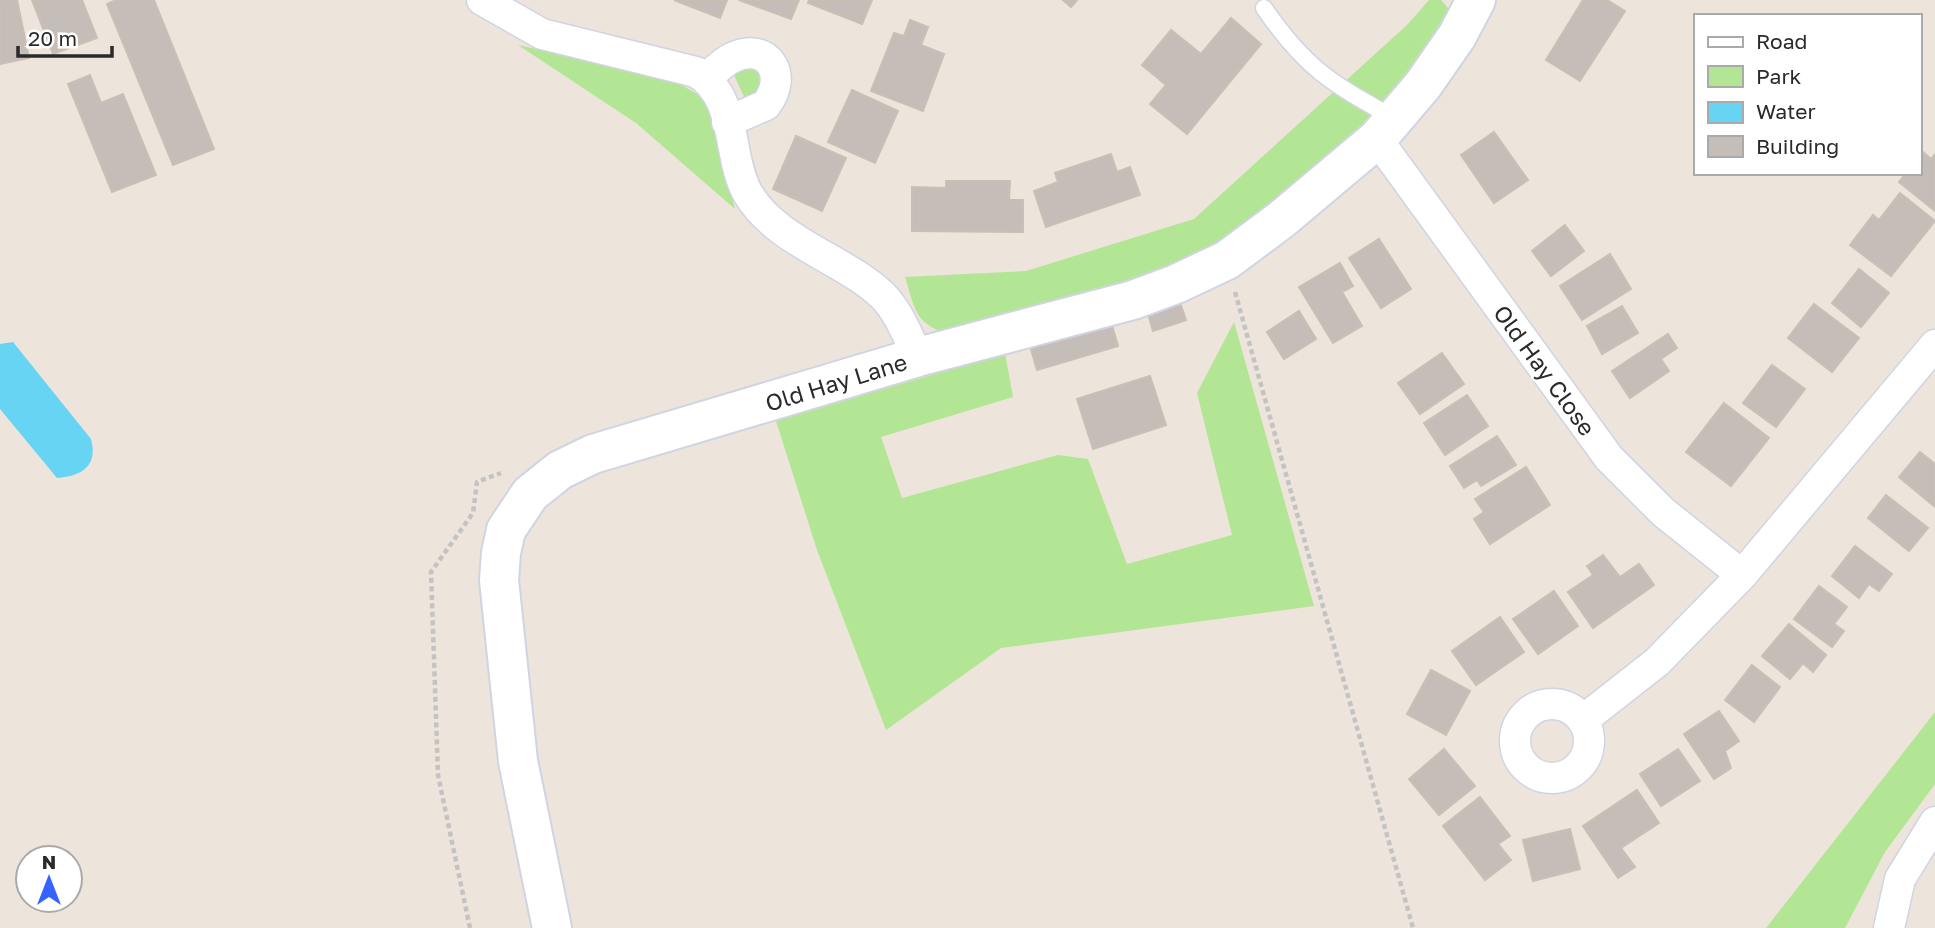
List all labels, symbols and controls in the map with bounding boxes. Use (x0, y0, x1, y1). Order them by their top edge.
scale bar (18, 14, 112, 58)
legend (1694, 14, 1921, 175)
text: 20 m (28, 25, 77, 51)
text: Road (1756, 28, 1807, 54)
text: Park (1756, 63, 1802, 89)
text: Water (1756, 98, 1816, 124)
text: Building (1756, 133, 1839, 159)
street label: Old Hay Close (1488, 299, 1602, 441)
street label: Old Hay Lane (762, 347, 910, 417)
north arrow (14, 844, 84, 914)
text: N (42, 850, 56, 873)

